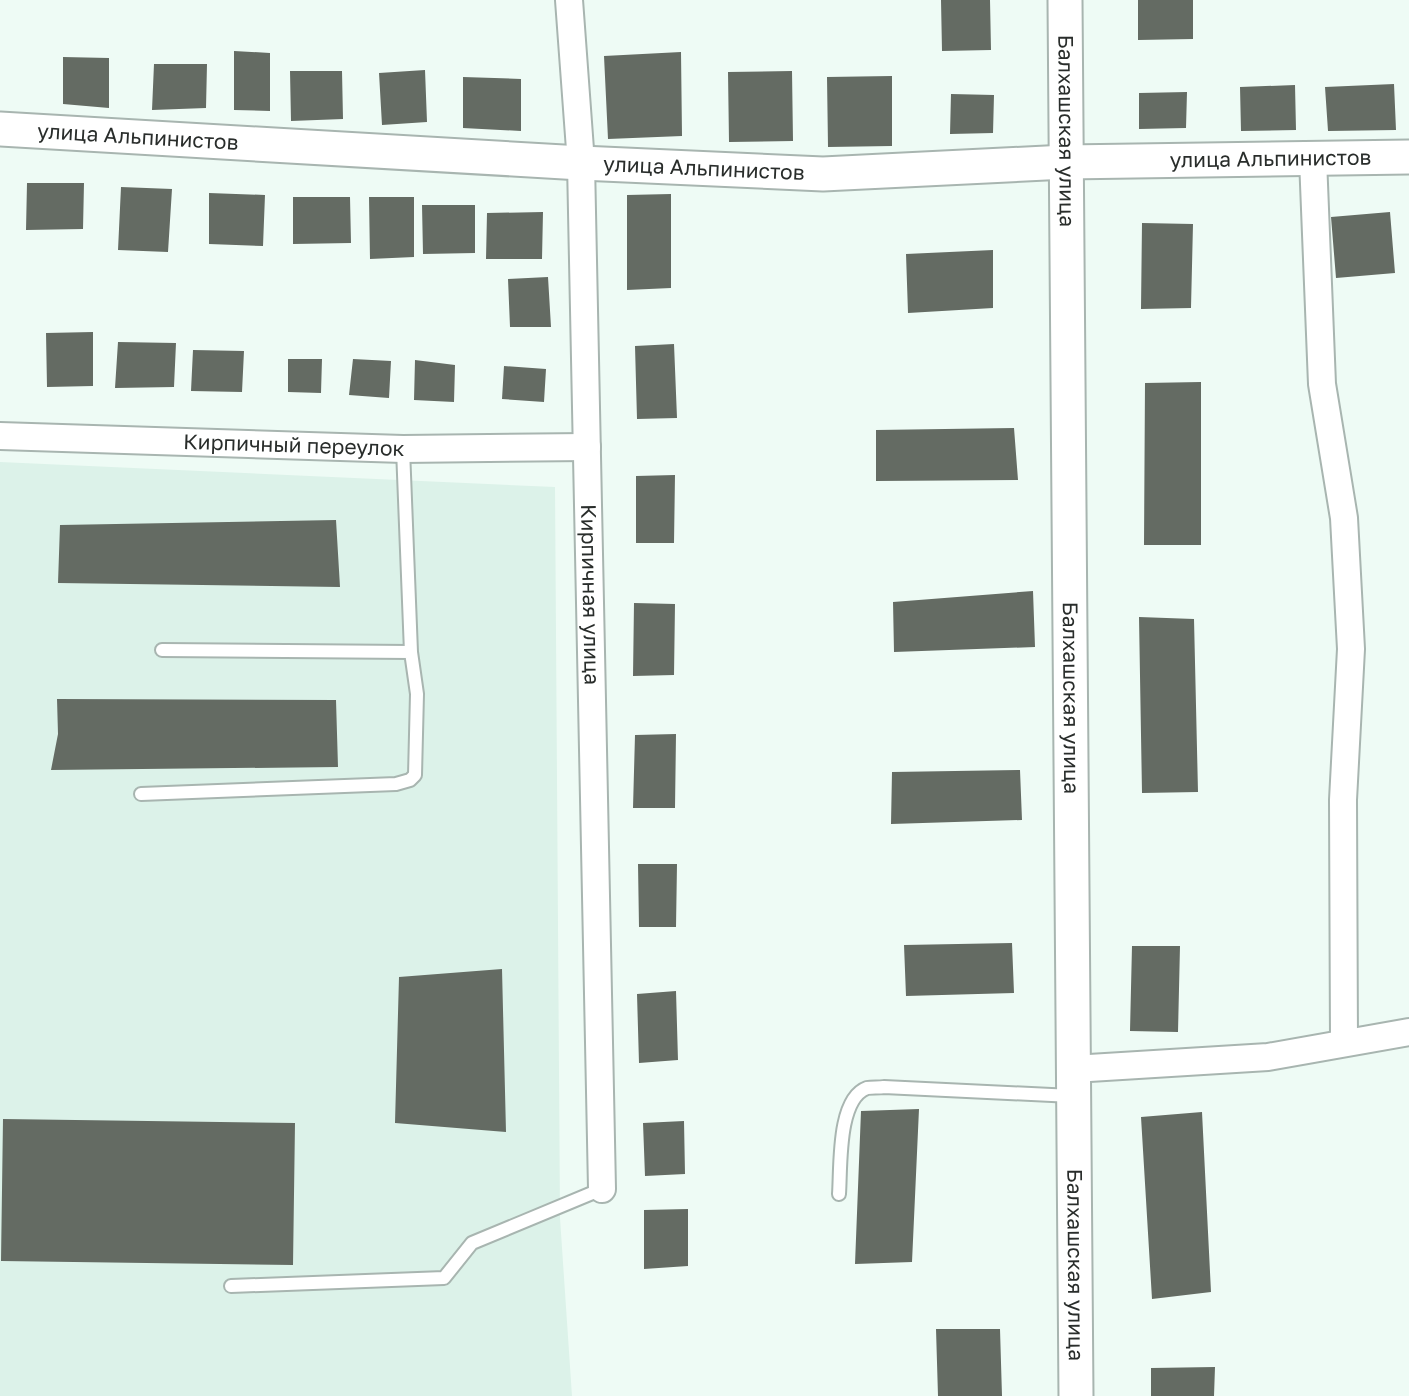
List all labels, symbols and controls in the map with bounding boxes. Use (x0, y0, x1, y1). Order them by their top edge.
street label: Балхашская улица (1053, 35, 1081, 227)
street label: улица Альпинистов (36, 117, 239, 155)
street label: улица Альпинистов (1169, 144, 1371, 172)
street label: улица Альпинистов (603, 150, 805, 185)
street label: Кирпичный переулок (183, 428, 405, 461)
street label: Кирпичная улица (576, 504, 606, 685)
street label: Балхашская улица (1058, 602, 1085, 794)
street label: Балхашская улица (1062, 1169, 1090, 1361)

